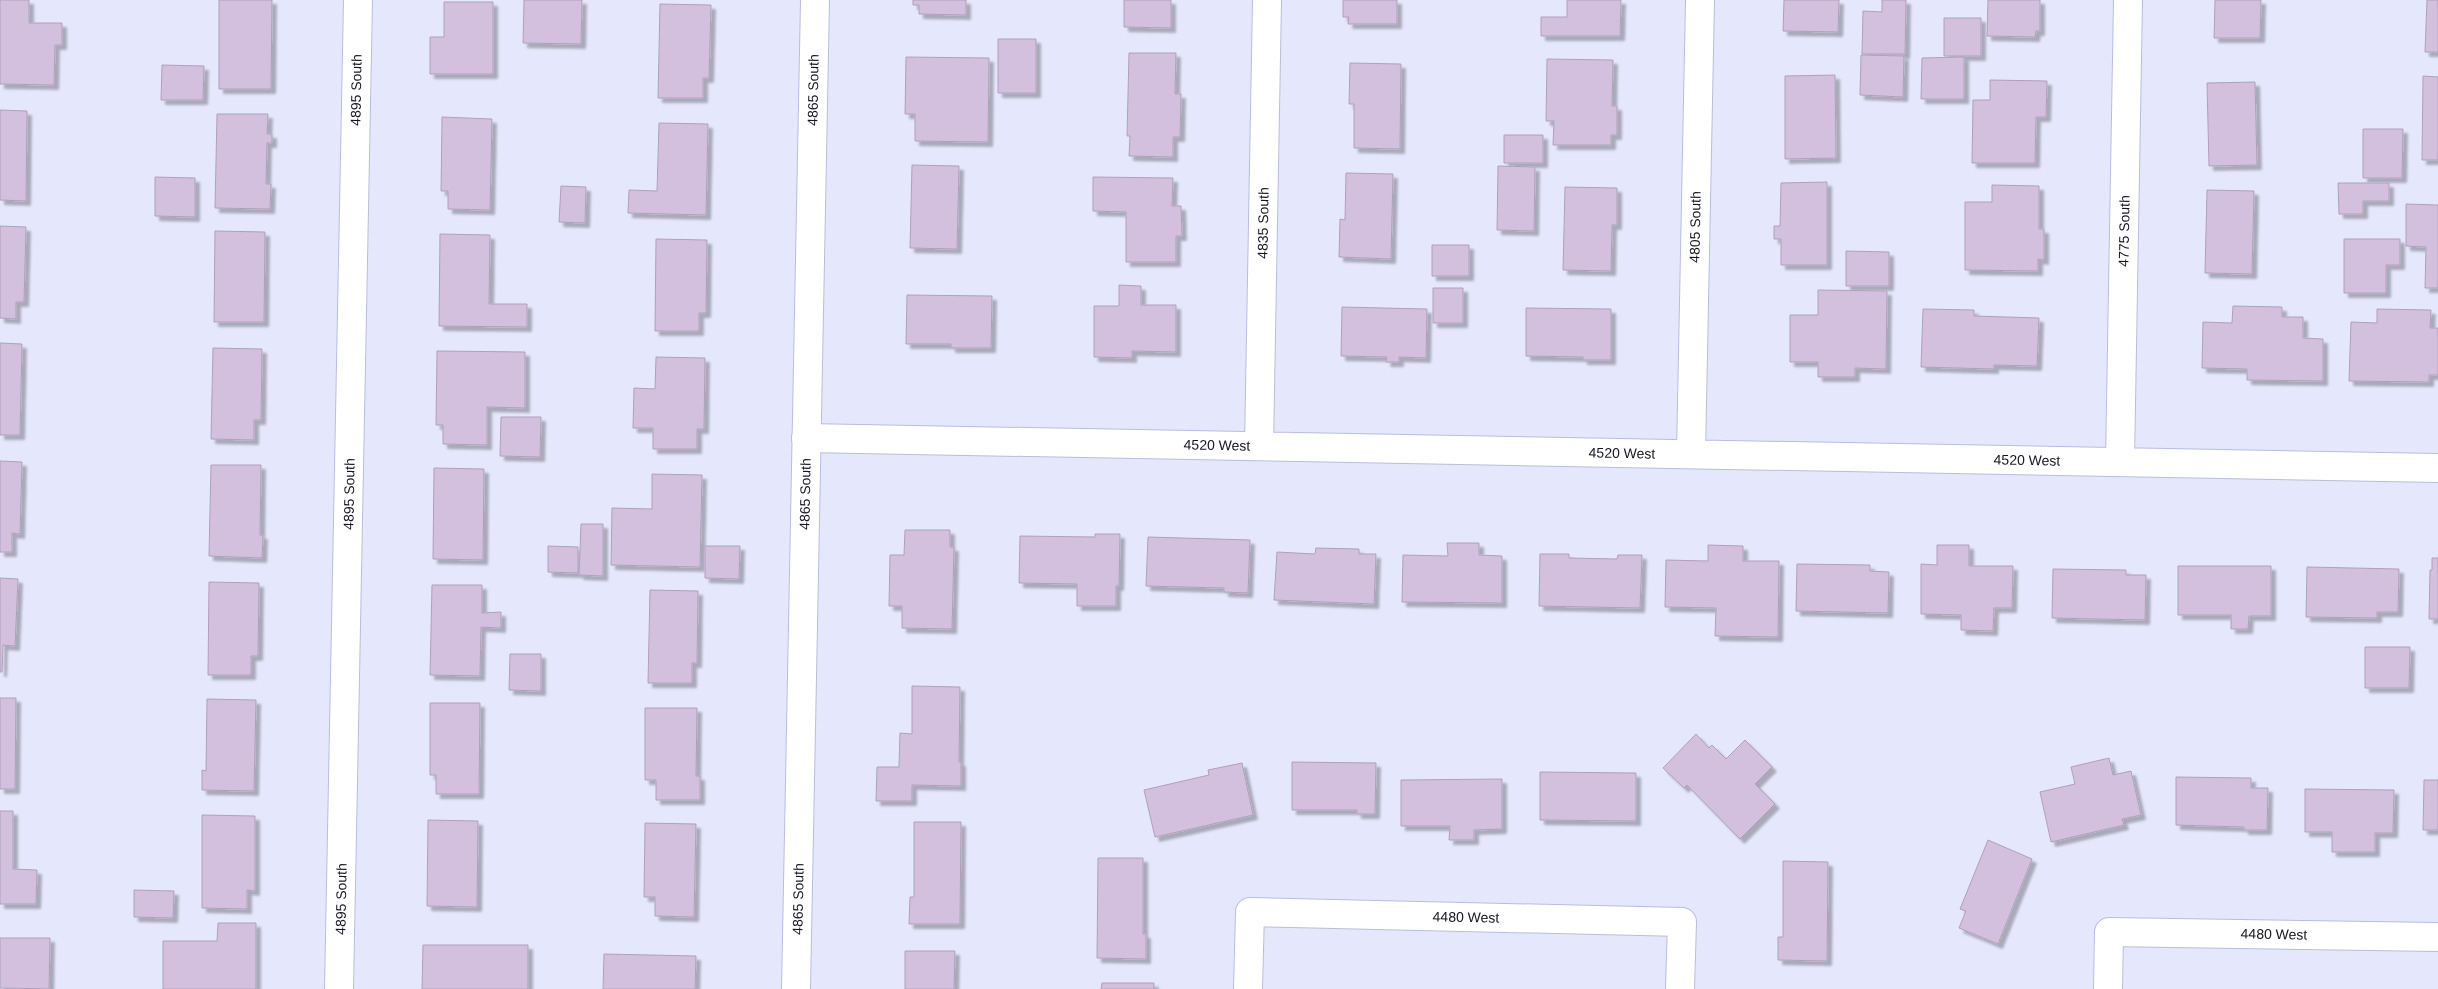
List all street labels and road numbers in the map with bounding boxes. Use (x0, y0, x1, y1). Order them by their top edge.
street label: 4895 South (347, 54, 365, 126)
street label: 4865 South (804, 54, 822, 126)
street label: 4835 South (1254, 187, 1272, 259)
street label: 4805 South (1686, 191, 1704, 263)
street label: 4775 South (2115, 195, 2133, 267)
street label: 4520 West (1184, 436, 1251, 454)
street label: 4520 West (1589, 444, 1656, 462)
street label: 4520 West (1994, 451, 2061, 469)
street label: 4895 South (340, 458, 358, 530)
street label: 4865 South (796, 458, 814, 530)
street label: 4895 South (332, 863, 350, 935)
street label: 4865 South (789, 863, 807, 935)
street label: 4480 West (1433, 908, 1500, 926)
street label: 4480 West (2241, 925, 2308, 943)

